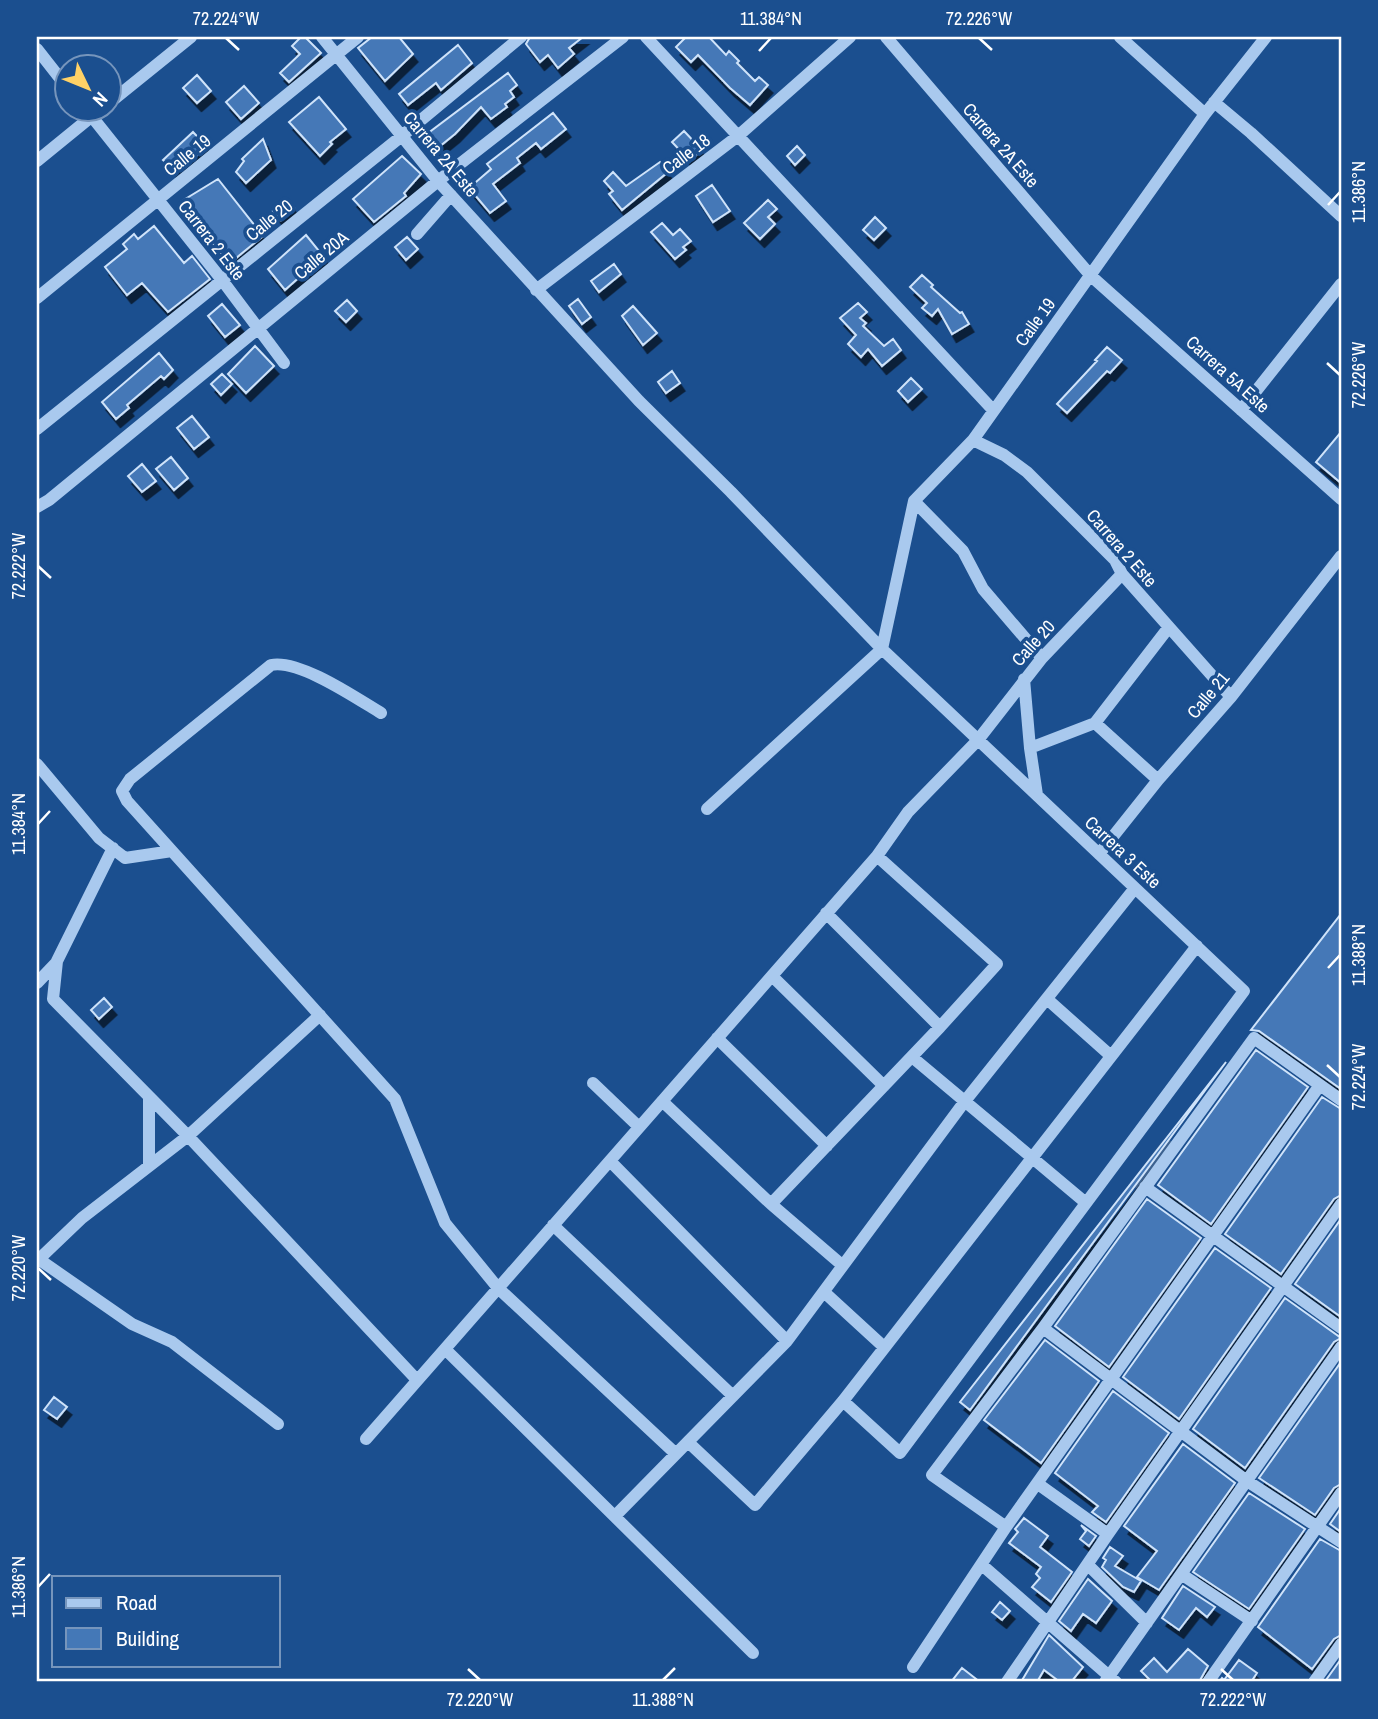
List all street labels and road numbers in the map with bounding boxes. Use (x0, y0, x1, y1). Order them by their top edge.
street label: Carrera 2A Este (957, 97, 1045, 193)
street label: Carrera 2A Este (398, 106, 484, 202)
street label: Calle 19 (158, 128, 216, 182)
street label: Calle 18 (657, 128, 715, 180)
street label: Calle 20 (240, 193, 298, 247)
street label: Carrera 2 Este (173, 194, 251, 286)
street label: Calle 20A (288, 225, 354, 285)
street label: Calle 19 (1009, 293, 1061, 351)
street label: Carrera 5A Este (1181, 330, 1275, 418)
street label: Carrera 2 Este (1081, 504, 1163, 592)
street label: Calle 20 (1006, 615, 1060, 671)
street label: Calle 21 (1181, 666, 1235, 724)
street label: Carrera 3 Este (1079, 810, 1167, 894)

